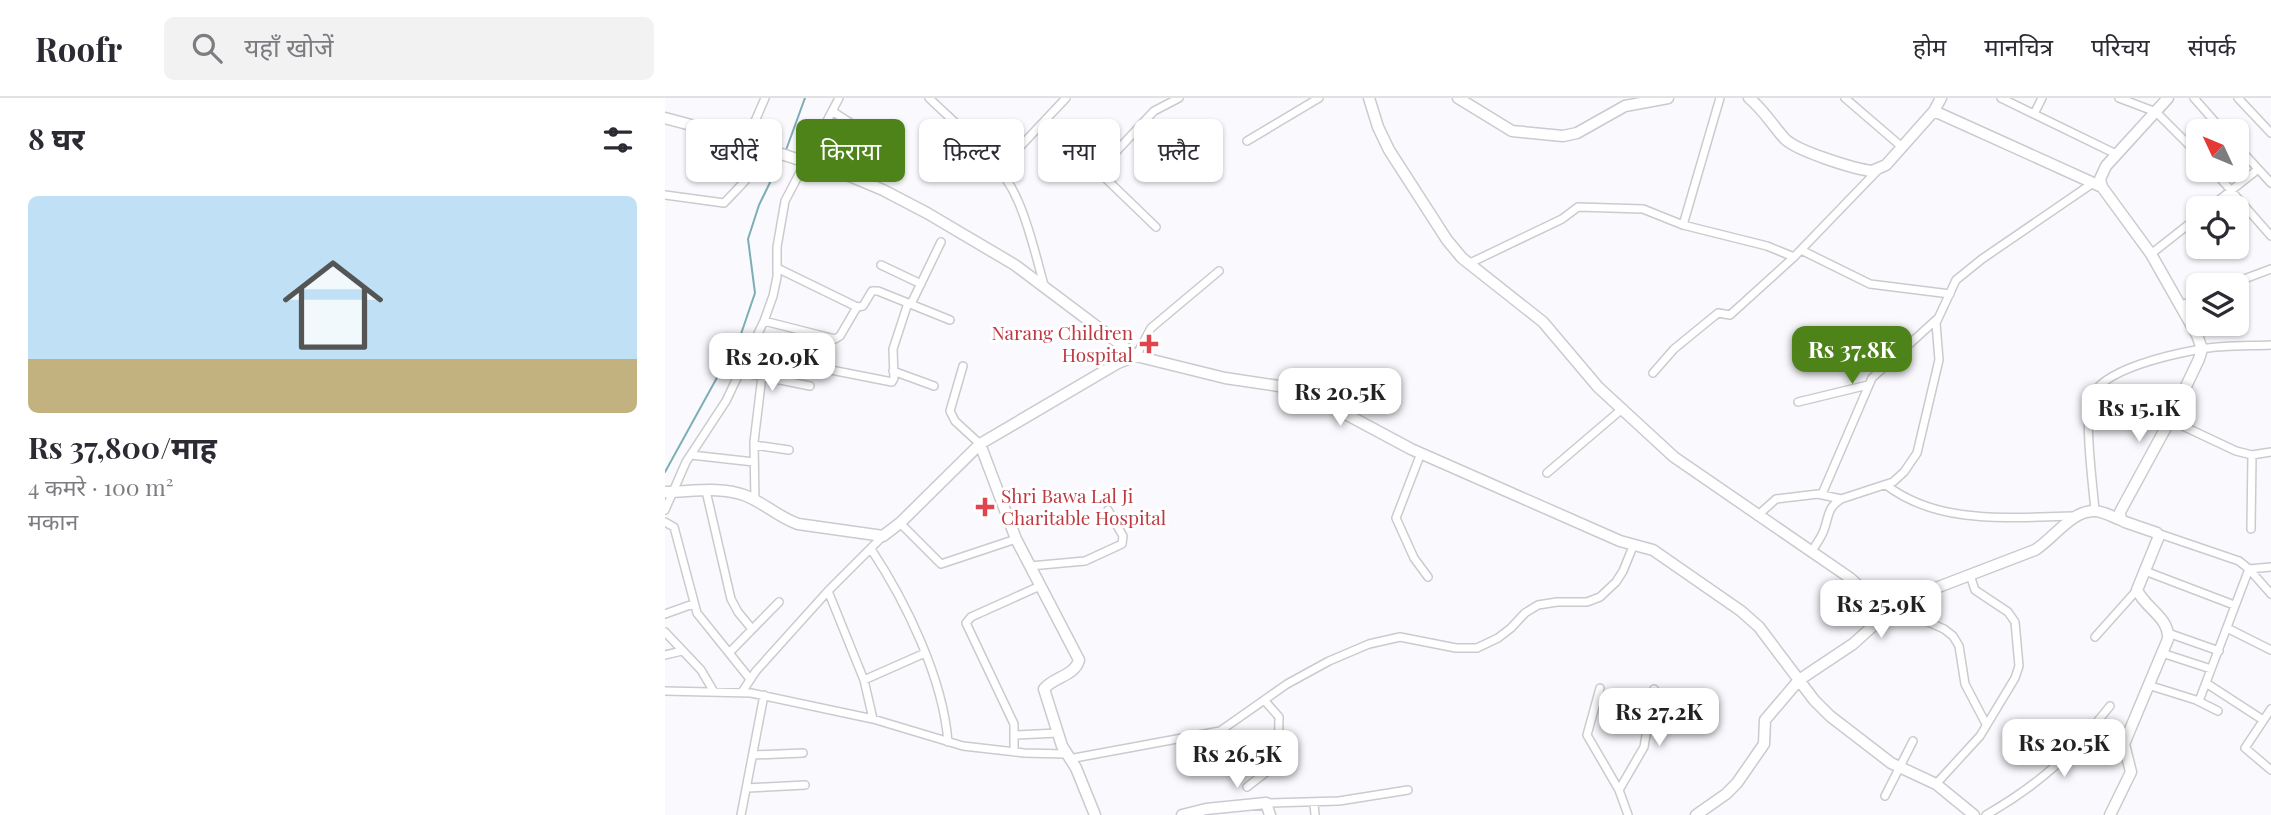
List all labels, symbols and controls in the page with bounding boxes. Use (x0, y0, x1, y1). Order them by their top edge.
search box (164, 17, 654, 80)
text: Roofr (35, 26, 122, 70)
icon: search (188, 29, 226, 67)
text: यहाँ खोजें (244, 29, 334, 64)
text: होम (1913, 30, 1946, 62)
text: मानचित्र (1984, 30, 2053, 62)
text: परिचय (2091, 30, 2150, 62)
text: संपर्क (2188, 30, 2236, 62)
text: 8 घर (28, 118, 85, 158)
chip: खरीदें (686, 119, 782, 182)
chip: किराया (796, 119, 905, 182)
chip: फ़िल्टर (919, 119, 1024, 182)
chip: नया (1038, 119, 1120, 182)
chip: फ़्लैट (1134, 119, 1223, 182)
north arrow (2186, 119, 2249, 182)
map controls (2186, 119, 2249, 336)
icon: filters (599, 121, 637, 159)
button: locate (2186, 196, 2249, 259)
icon: home (270, 242, 396, 368)
button: layers (2186, 273, 2249, 336)
place label: Narang Children Hospital (992, 319, 1134, 367)
pin: Rs 37.8K (1780, 327, 1924, 386)
text: Rs 37.8K (1808, 333, 1896, 364)
pin: Rs 20.9K (700, 334, 844, 393)
marker: Narang Children Hospital (1139, 334, 1159, 354)
text: Rs 20.9K (725, 340, 819, 371)
pin: Rs 20.5K (1268, 368, 1412, 428)
text: Rs 20.5K (1294, 375, 1386, 406)
pin: Rs 15.1K (2067, 384, 2211, 444)
text: Rs 15.1K (2098, 391, 2180, 422)
text: Rs 37,800/माह (28, 427, 217, 467)
text: 4 कमरे · 100 m² (28, 471, 173, 502)
place label: Shri Bawa Lal Ji Charitable Hospital (1001, 482, 1167, 530)
marker: Shri Bawa Lal Ji Charitable Hospital (975, 497, 995, 517)
text: मकान (28, 505, 78, 536)
pin: Rs 25.9K (1809, 580, 1953, 640)
text: Rs 25.9K (1836, 587, 1926, 618)
pin: Rs 27.2K (1587, 688, 1731, 748)
text: Rs 27.2K (1615, 695, 1703, 726)
pin: Rs 20.5K (1992, 720, 2136, 779)
text: Rs 20.5K (2018, 726, 2110, 757)
pin: Rs 26.5K (1165, 730, 1309, 790)
text: Rs 26.5K (1192, 737, 1282, 768)

